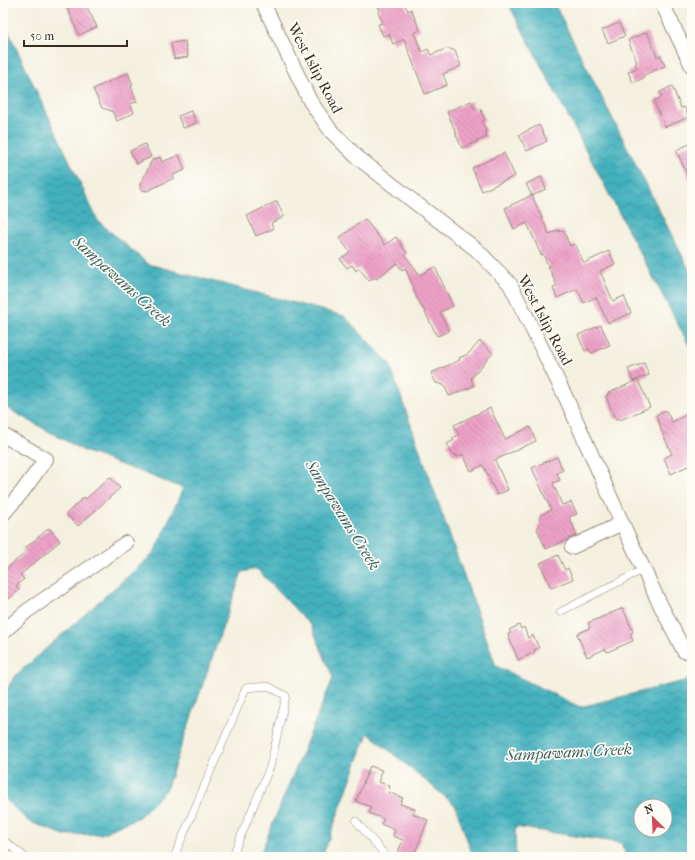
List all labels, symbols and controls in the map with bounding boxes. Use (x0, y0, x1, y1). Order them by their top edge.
street label: West Islip Road (283, 19, 347, 117)
scale bar (24, 22, 127, 48)
text: 50 m (30, 29, 54, 43)
water label: Sampawams Creek (68, 231, 175, 330)
street label: West Islip Road (513, 271, 577, 369)
water label: Sampawams Creek (301, 456, 384, 574)
water label: Sampawams Creek (505, 739, 632, 765)
north arrow (633, 798, 673, 838)
text: N (643, 801, 656, 817)

